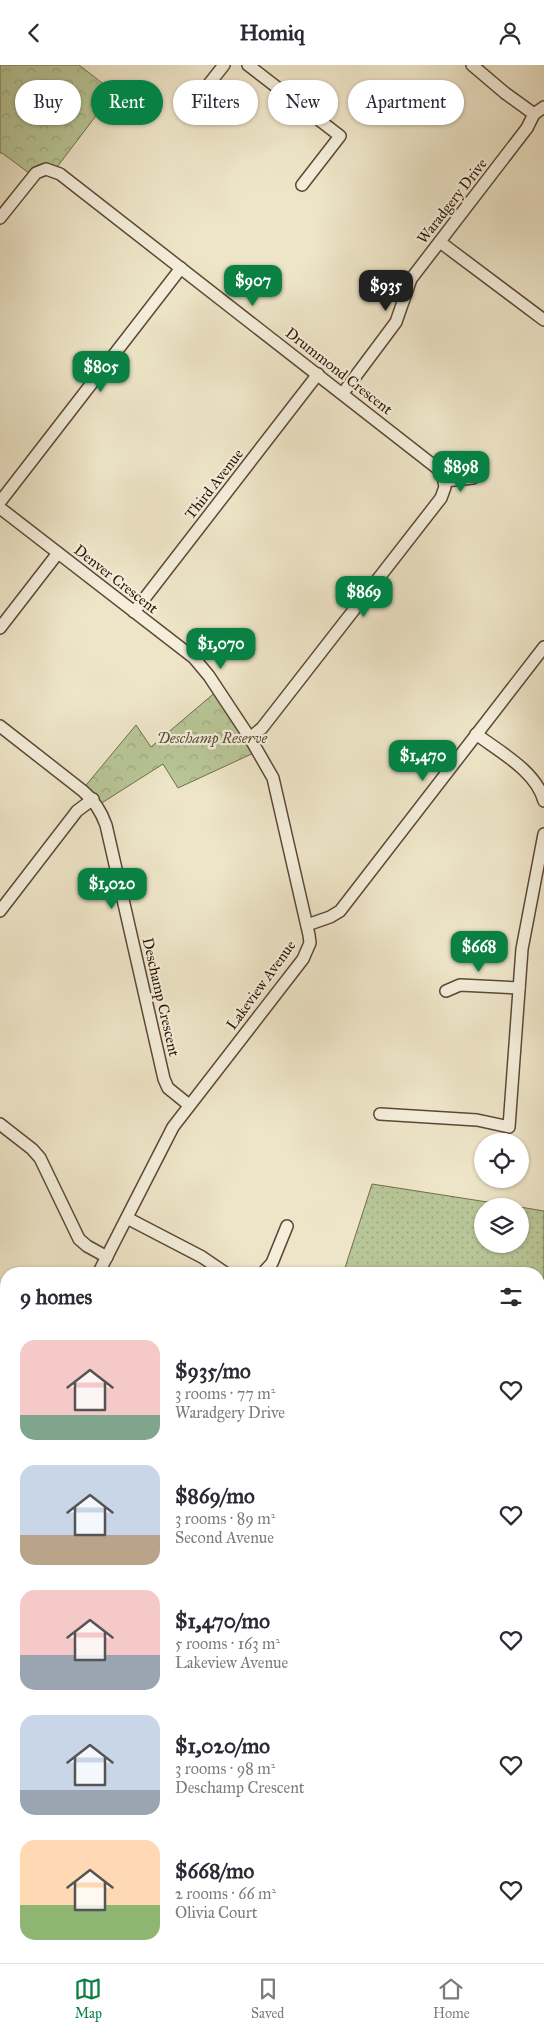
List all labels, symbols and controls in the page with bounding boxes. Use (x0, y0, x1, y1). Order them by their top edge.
icon: back (20, 19, 48, 47)
text: Homiq (240, 19, 304, 46)
icon: person (496, 19, 524, 47)
chip: Buy (15, 80, 81, 125)
chip: Rent (91, 80, 163, 125)
chip: Filters (173, 80, 258, 125)
chip: New (268, 80, 338, 125)
chip: Apartment (348, 80, 464, 125)
street label: Waradgery Drive (413, 155, 491, 247)
pin: $907 (223, 265, 283, 307)
pin: $935 (356, 269, 416, 312)
text: $907 (235, 271, 271, 290)
text: $935 (370, 276, 402, 295)
street label: Drummond Crescent (282, 324, 397, 419)
pin: $805 (71, 351, 131, 393)
text: $805 (84, 357, 118, 376)
street label: Third Avenue (181, 445, 247, 523)
pin: $898 (431, 451, 491, 493)
text: $898 (443, 457, 479, 476)
street label: Denver Crescent (70, 541, 162, 618)
pin: $869 (334, 575, 394, 618)
text: $869 (347, 582, 381, 601)
pin: $1,070 (180, 627, 262, 670)
text: $1,070 (197, 634, 245, 653)
park label: Deschamp Reserve (157, 729, 267, 748)
pin: $1,470 (382, 739, 464, 782)
text: $1,470 (400, 746, 446, 765)
pin: $1,020 (71, 867, 153, 910)
text: $1,020 (89, 874, 135, 893)
pin: $668 (449, 931, 509, 973)
street label: Deschamp Crescent (139, 936, 184, 1059)
street label: Lakeview Avenue (223, 937, 299, 1033)
text: $668 (462, 937, 496, 956)
map controls (474, 1133, 529, 1253)
button: locate (474, 1133, 529, 1188)
button: layers (474, 1198, 529, 1253)
icon: filters (497, 1283, 525, 1311)
text: 9 homes (20, 1284, 92, 1310)
text: $935/mo (175, 1358, 251, 1384)
icon: home (60, 1360, 120, 1420)
icon: heart (497, 1376, 525, 1404)
text: 3 rooms · 77 m² (175, 1384, 275, 1403)
text: Waradgery Drive (175, 1403, 285, 1422)
text: $869/mo (175, 1483, 255, 1509)
icon: home (60, 1485, 120, 1545)
icon: heart (497, 1501, 525, 1529)
text: 3 rooms · 89 m² (175, 1509, 275, 1528)
text: Second Avenue (175, 1528, 274, 1547)
text: $1,470/mo (175, 1608, 270, 1634)
icon: home (60, 1610, 120, 1670)
icon: heart (497, 1626, 525, 1654)
text: 5 rooms · 163 m² (175, 1634, 280, 1653)
text: Lakeview Avenue (175, 1653, 288, 1672)
text: $1,020/mo (175, 1733, 270, 1759)
icon: home (60, 1735, 120, 1795)
icon: heart (497, 1751, 525, 1779)
text: 3 rooms · 98 m² (175, 1759, 275, 1778)
text: Deschamp Crescent (175, 1778, 304, 1797)
text: $668/mo (175, 1858, 254, 1884)
icon: home (60, 1860, 120, 1920)
icon: heart (497, 1876, 525, 1904)
text: 2 rooms · 66 m² (175, 1884, 276, 1903)
text: Olivia Court (175, 1903, 257, 1922)
tab: Map (74, 1975, 102, 2022)
tab: Saved (251, 1975, 284, 2022)
tab: Home (433, 1975, 470, 2022)

